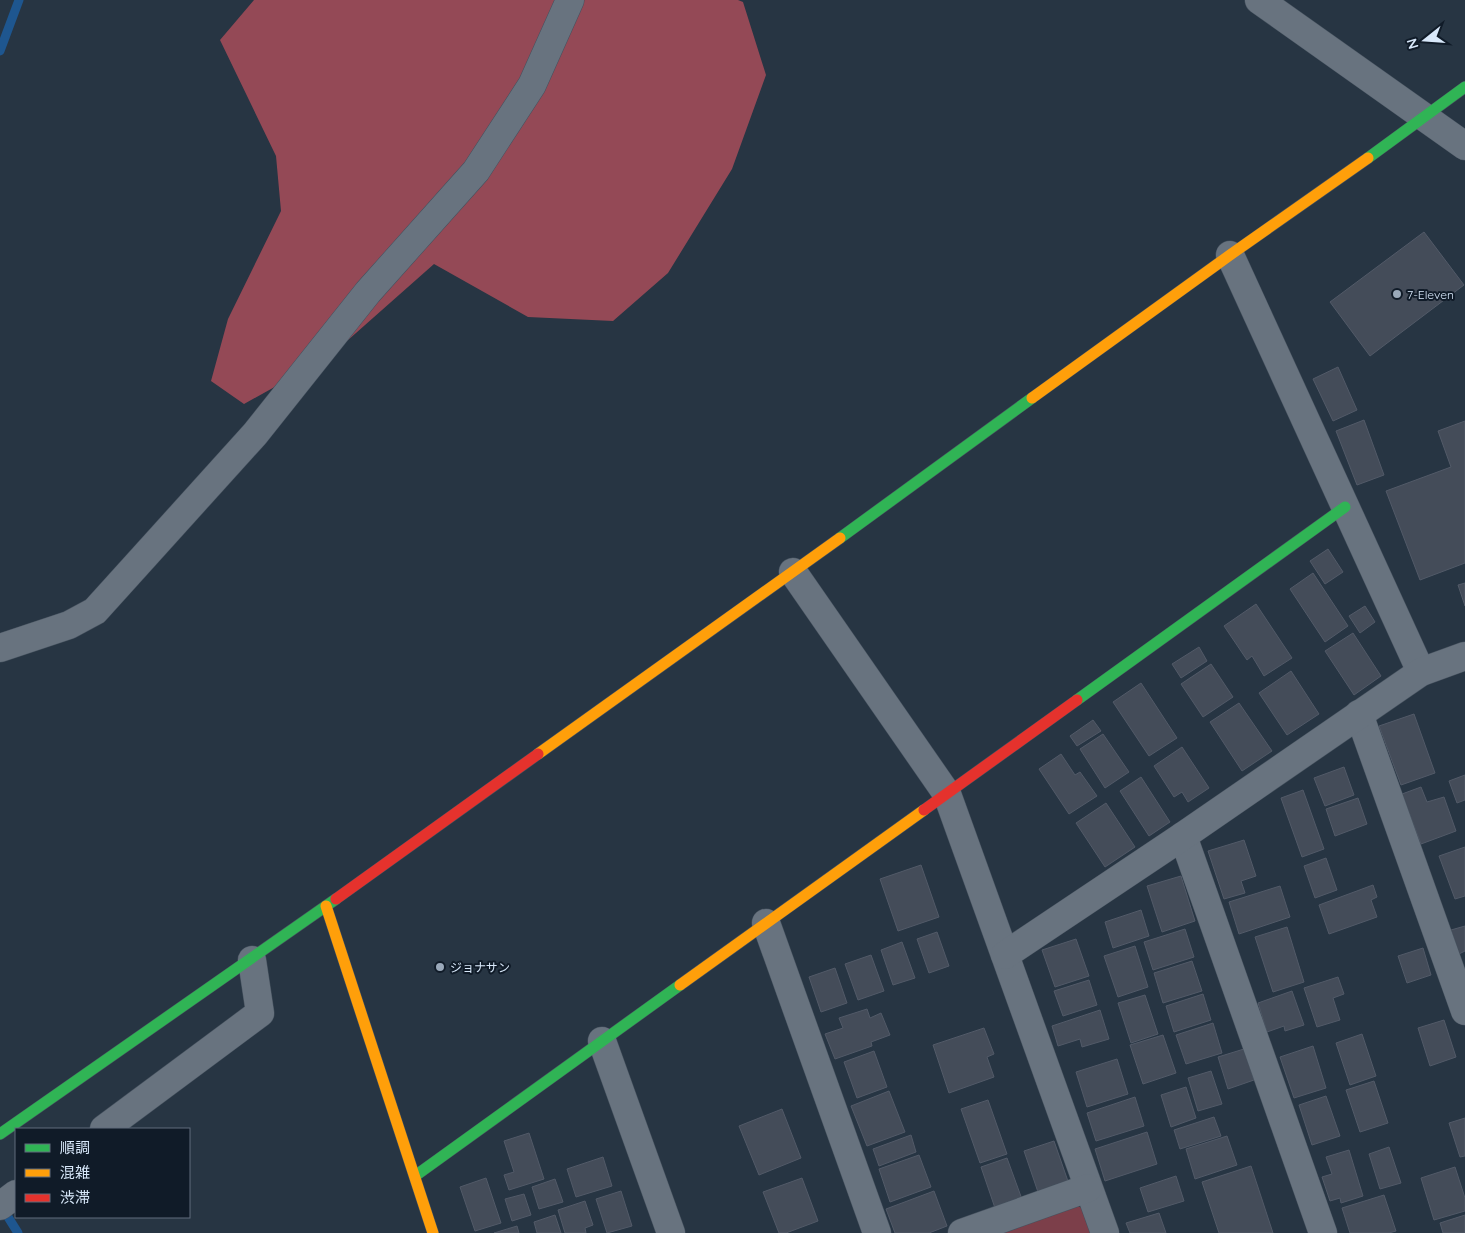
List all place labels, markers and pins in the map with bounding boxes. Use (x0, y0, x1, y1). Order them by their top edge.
place label: 7-Eleven (1407, 287, 1454, 302)
marker: 7-Eleven (1391, 288, 1403, 300)
place label: ジョナサン (450, 960, 510, 975)
marker: ジョナサン (434, 961, 446, 973)

